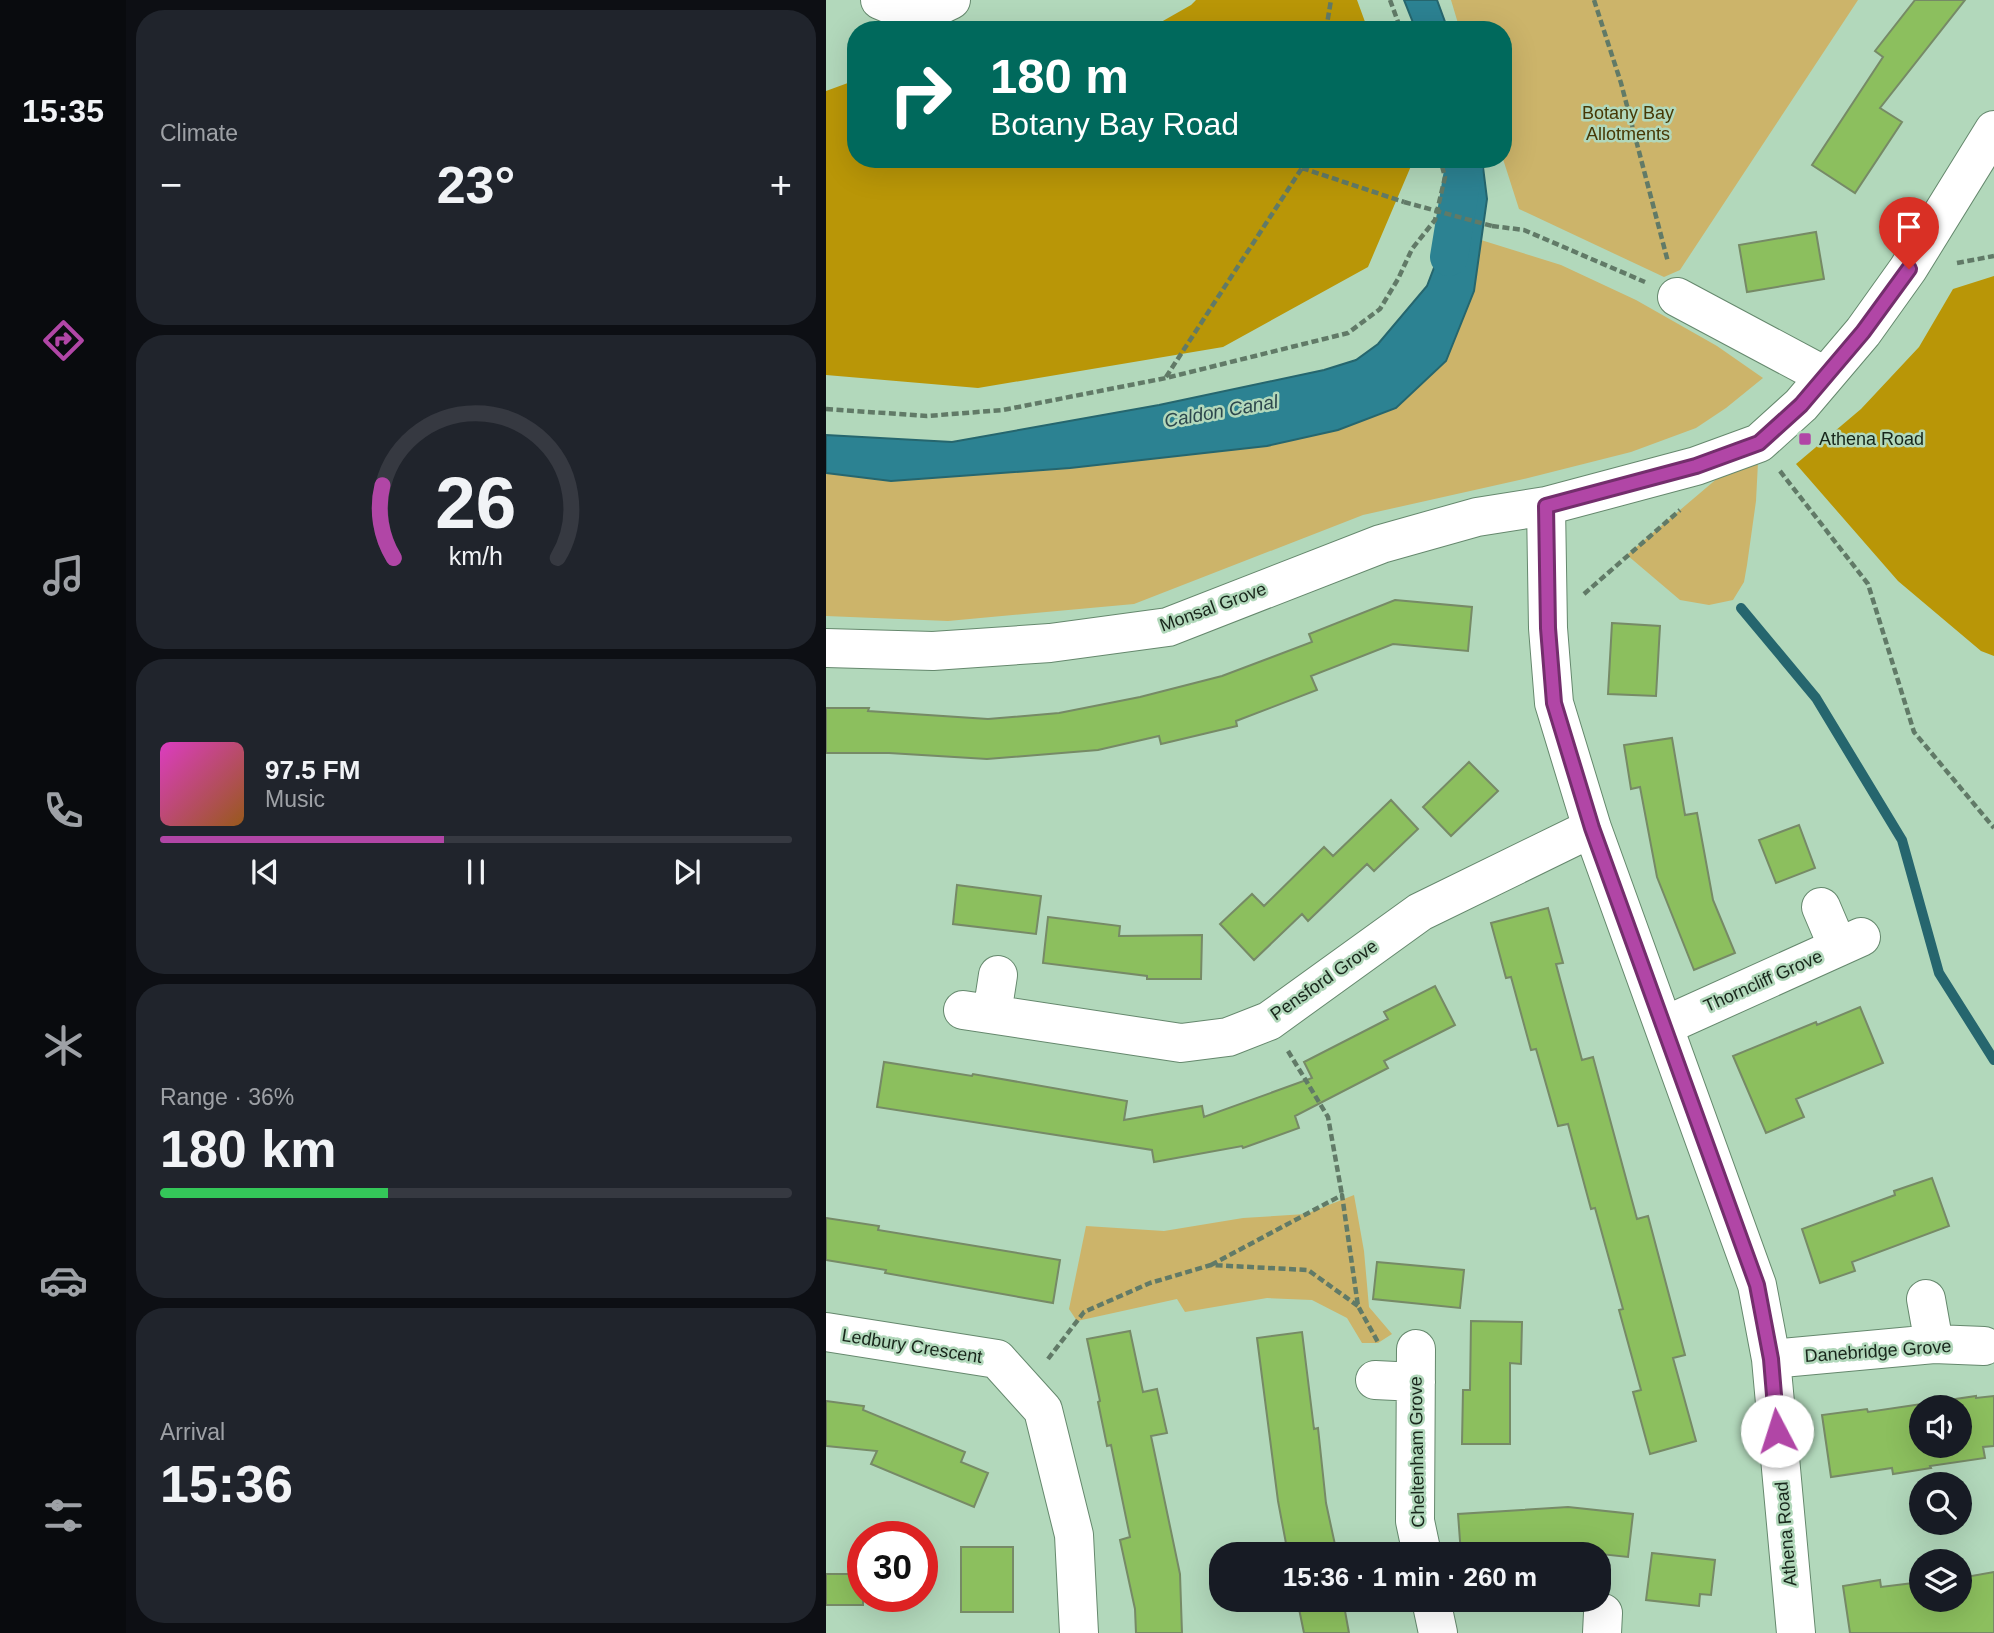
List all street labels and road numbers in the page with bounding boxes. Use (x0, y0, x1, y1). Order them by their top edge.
street label: Monsal Grove (1157, 578, 1269, 636)
street label: Pensford Grove (1267, 936, 1381, 1024)
street label: Thorncliff Grove (1701, 946, 1825, 1016)
street label: Ledbury Crescent (840, 1325, 984, 1367)
street label: Danebridge Grove (1804, 1336, 1952, 1366)
street label: Cheltenham Grove (1406, 1376, 1428, 1528)
street label: Athena Road (1771, 1481, 1801, 1587)

